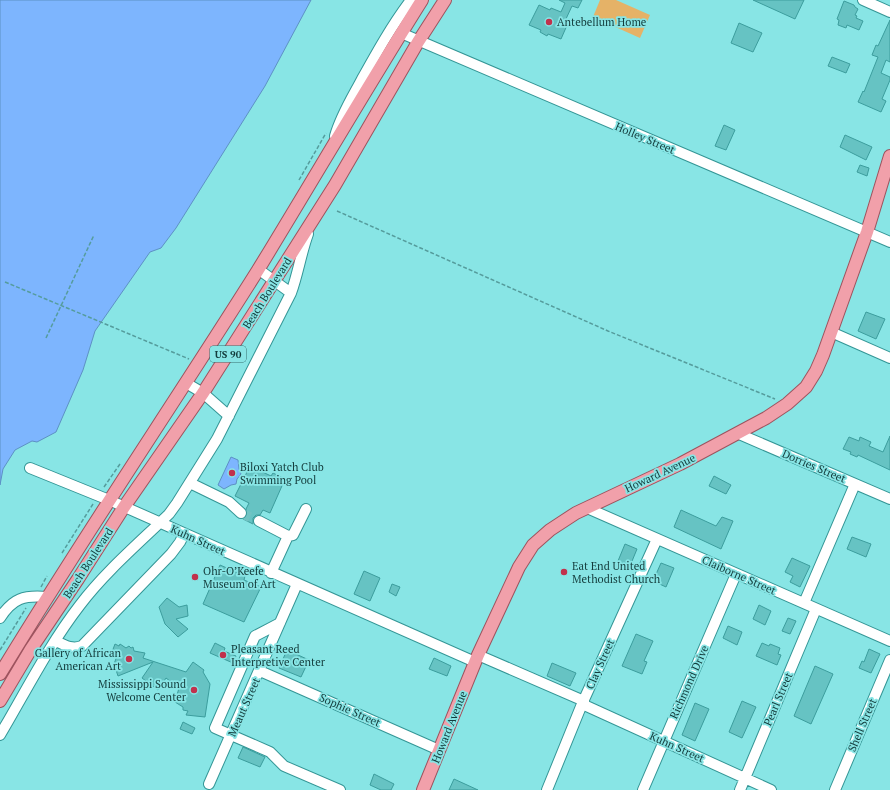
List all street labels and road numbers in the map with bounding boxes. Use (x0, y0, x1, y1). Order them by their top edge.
street label: Holley Street (613, 119, 677, 157)
street label: Beach Boulevard (239, 255, 295, 331)
road number: US 90 (210, 346, 246, 362)
street label: Dorries Street (780, 446, 848, 486)
street label: Howard Avenue (622, 450, 698, 495)
street label: Kuhn Street (168, 522, 228, 558)
street label: Beach Boulevard (60, 525, 116, 601)
street label: Claiborne Street (700, 552, 778, 598)
street label: Clay Street (583, 637, 617, 691)
street label: Richmond Drive (667, 643, 712, 721)
street label: Pearl Street (760, 670, 796, 728)
street label: Meaut Street (225, 675, 263, 739)
street label: Howard Avenue (428, 689, 470, 765)
street label: Sophie Street (317, 690, 383, 730)
street label: Shell Street (845, 696, 879, 754)
street label: Kuhn Street (647, 729, 707, 765)

